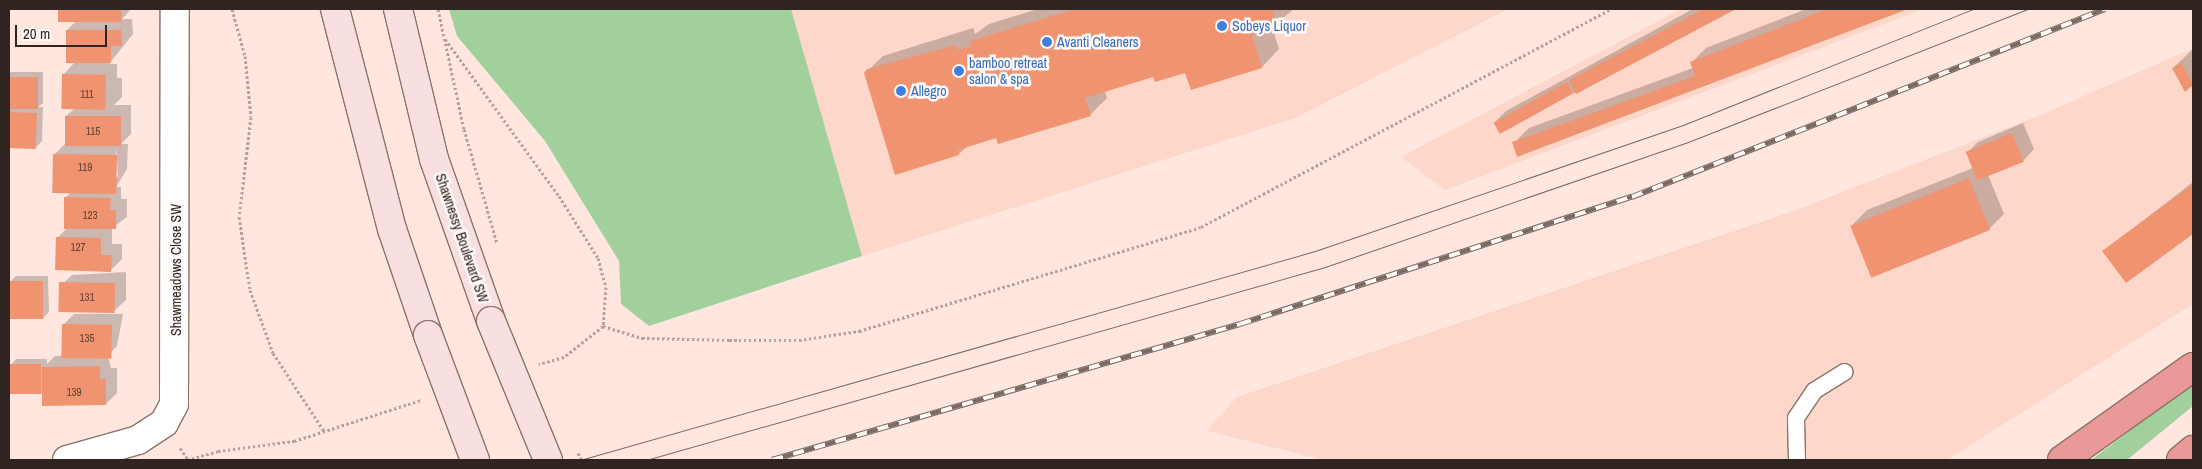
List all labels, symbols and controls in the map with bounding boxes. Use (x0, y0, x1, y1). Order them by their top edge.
scale bar (18, 15, 110, 47)
place label: Sobeys Liquor (1232, 18, 1306, 34)
marker: Sobeys Liquor (1216, 20, 1228, 32)
text: 20 m (23, 23, 50, 44)
place label: Avanti Cleaners (1057, 34, 1138, 50)
marker: Avanti Cleaners (1041, 36, 1053, 48)
place label: bamboo retreat salon & spa (969, 55, 1047, 88)
marker: bamboo retreat salon & spa (953, 65, 965, 77)
place label: Allegro (911, 83, 947, 99)
marker: Allegro (895, 85, 907, 97)
house number: 111 (80, 87, 94, 101)
house number: 115 (86, 124, 100, 138)
house number: 119 (78, 160, 92, 174)
street label: Shawnessy Boulevard SW (432, 171, 492, 305)
street label: Shawmeadows Close SW (168, 204, 184, 336)
house number: 123 (82, 208, 98, 222)
house number: 127 (70, 240, 86, 254)
house number: 131 (79, 290, 95, 304)
house number: 135 (79, 331, 95, 345)
house number: 139 (66, 385, 82, 399)

